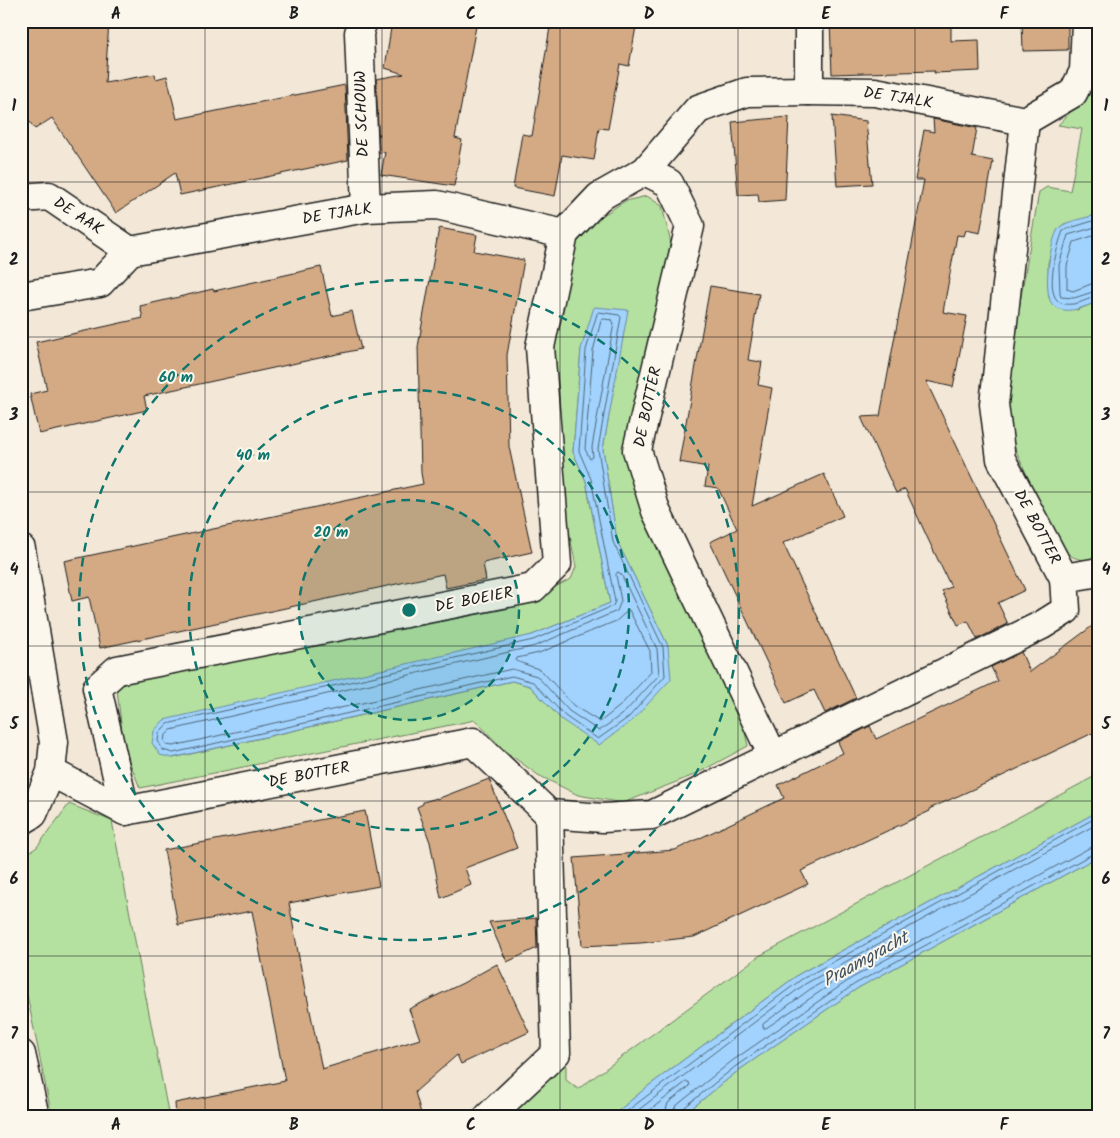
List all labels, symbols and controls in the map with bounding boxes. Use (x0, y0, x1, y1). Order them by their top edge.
text: A (111, 2, 121, 27)
text: B (289, 2, 299, 27)
text: C (466, 2, 476, 27)
text: D (644, 2, 655, 27)
text: E (822, 2, 832, 27)
text: F (1000, 2, 1010, 27)
street label: DE SCHOUW (348, 70, 376, 158)
street label: DE TJALK (861, 80, 935, 116)
text: 1 (12, 94, 17, 119)
text: 1 (1104, 94, 1109, 119)
street label: DE AAK (48, 191, 108, 242)
street label: DE TJALK (300, 196, 374, 232)
text: 2 (9, 248, 19, 273)
text: 2 (1101, 248, 1111, 273)
street label: DE BOTTER (627, 364, 669, 450)
text: 60 m (159, 366, 193, 390)
text: 3 (9, 403, 19, 428)
text: 3 (1101, 403, 1111, 428)
text: 40 m (236, 444, 270, 468)
street label: DE BOTTER (1007, 485, 1067, 569)
text: 20 m (314, 521, 348, 545)
text: 4 (10, 558, 19, 583)
text: 4 (1102, 558, 1111, 583)
street label: DE BOEIER (433, 580, 515, 620)
centre of rings (400, 601, 418, 619)
text: 5 (9, 712, 20, 737)
text: 5 (1101, 712, 1112, 737)
street label: DE BOTTER (266, 755, 352, 795)
text: 6 (10, 867, 19, 892)
text: 6 (1102, 867, 1111, 892)
water label: Praamgracht (818, 923, 917, 996)
text: 7 (10, 1022, 18, 1047)
text: 7 (1102, 1022, 1110, 1047)
text: A (111, 1113, 121, 1138)
text: B (289, 1113, 299, 1138)
text: C (466, 1113, 476, 1138)
text: D (644, 1113, 655, 1138)
text: E (822, 1113, 832, 1138)
text: F (1000, 1113, 1010, 1138)

